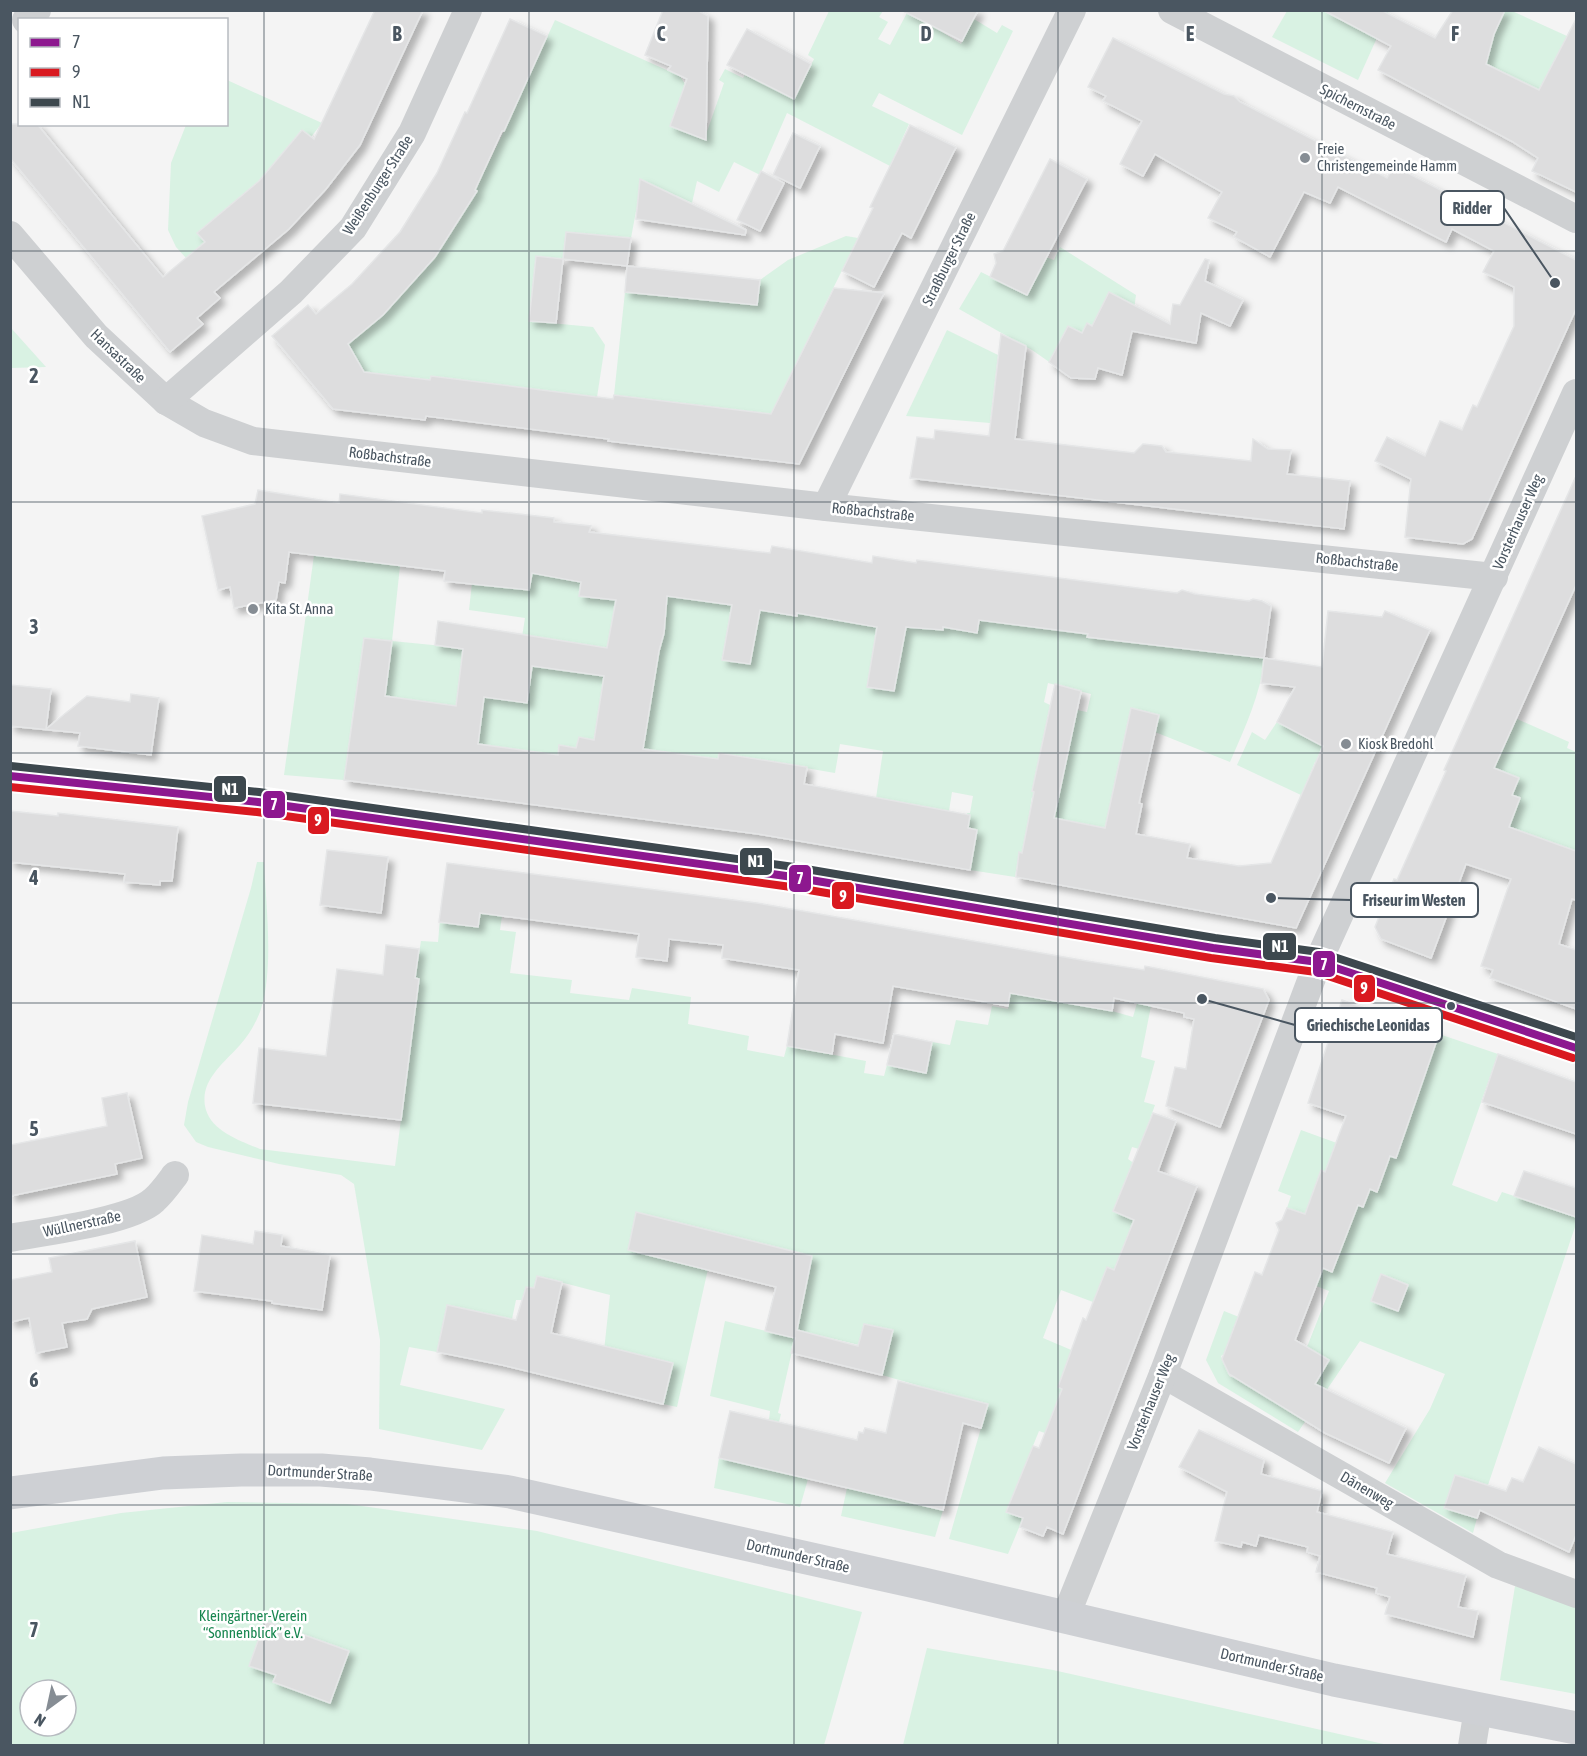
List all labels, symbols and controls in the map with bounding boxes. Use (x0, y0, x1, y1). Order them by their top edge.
legend (18, 18, 228, 126)
text: B (392, 22, 402, 45)
text: C (657, 22, 666, 45)
text: D (920, 22, 932, 45)
text: E (1186, 22, 1195, 45)
text: F (1451, 22, 1459, 45)
text: 7 (72, 31, 80, 52)
text: 9 (72, 61, 80, 82)
street label: Spichernstraße (1317, 80, 1399, 133)
text: N1 (72, 91, 91, 112)
street label: Weißenburger Straße (339, 132, 416, 238)
place label: Freie Christengemeinde Hamm (1317, 140, 1457, 174)
marker: Freie Christengemeinde Hamm (1298, 151, 1312, 165)
callout: Ridder (1441, 191, 1504, 225)
text: Ridder (1453, 199, 1492, 217)
street label: Straßburger Straße (919, 209, 979, 308)
street label: Hansastraße (87, 325, 149, 386)
text: 2 (29, 364, 39, 387)
street label: Roßbachstraße (348, 443, 433, 470)
street label: Vorsterhauser Weg (1489, 471, 1546, 572)
street label: Roßbachstraße (831, 499, 915, 524)
street label: Roßbachstraße (1315, 549, 1399, 574)
place label: Kita St. Anna (265, 600, 333, 617)
marker: Kita St. Anna (246, 602, 260, 616)
text: 3 (29, 615, 39, 638)
place label: Kiosk Bredohl (1358, 735, 1434, 752)
marker: Kiosk Bredohl (1339, 737, 1353, 751)
line badge: N1 (213, 775, 247, 803)
text: N1 (222, 780, 239, 798)
line badge: 7 (262, 790, 286, 819)
text: 7 (270, 795, 278, 813)
line badge: 9 (307, 806, 330, 835)
text: 9 (314, 811, 322, 829)
line badge: N1 (739, 847, 773, 876)
text: N1 (748, 852, 765, 870)
line badge: 7 (788, 864, 812, 893)
text: 4 (28, 866, 39, 889)
text: 7 (796, 869, 804, 887)
line badge: 9 (831, 881, 855, 910)
callout: Friseur im Westen (1351, 883, 1478, 917)
text: 9 (839, 887, 847, 905)
text: Friseur im Westen (1363, 891, 1466, 909)
line badge: N1 (1262, 932, 1297, 961)
text: N1 (1272, 937, 1289, 955)
line badge: 7 (1312, 950, 1336, 978)
text: 7 (1320, 955, 1328, 973)
line badge: 9 (1353, 974, 1376, 1003)
text: 9 (1360, 979, 1368, 997)
unlabelled marker (1445, 1000, 1457, 1012)
callout: Griechische Leonidas (1295, 1008, 1442, 1042)
text: Griechische Leonidas (1306, 1016, 1430, 1034)
text: 5 (29, 1117, 39, 1140)
street label: Wüllnerstraße (42, 1207, 122, 1240)
street label: Vorsterhauser Weg (1123, 1350, 1178, 1453)
text: 6 (29, 1368, 39, 1391)
street label: Dortmunder Straße (267, 1461, 373, 1484)
street label: Dänenweg (1338, 1468, 1397, 1512)
street label: Dortmunder Straße (745, 1535, 852, 1576)
park label: Kleingärtner-Verein “Sonnenblick” e.V. (199, 1607, 307, 1641)
text: 7 (29, 1618, 39, 1641)
street label: Dortmunder Straße (1219, 1644, 1326, 1685)
north arrow (18, 1678, 78, 1738)
text: N (31, 1710, 49, 1731)

